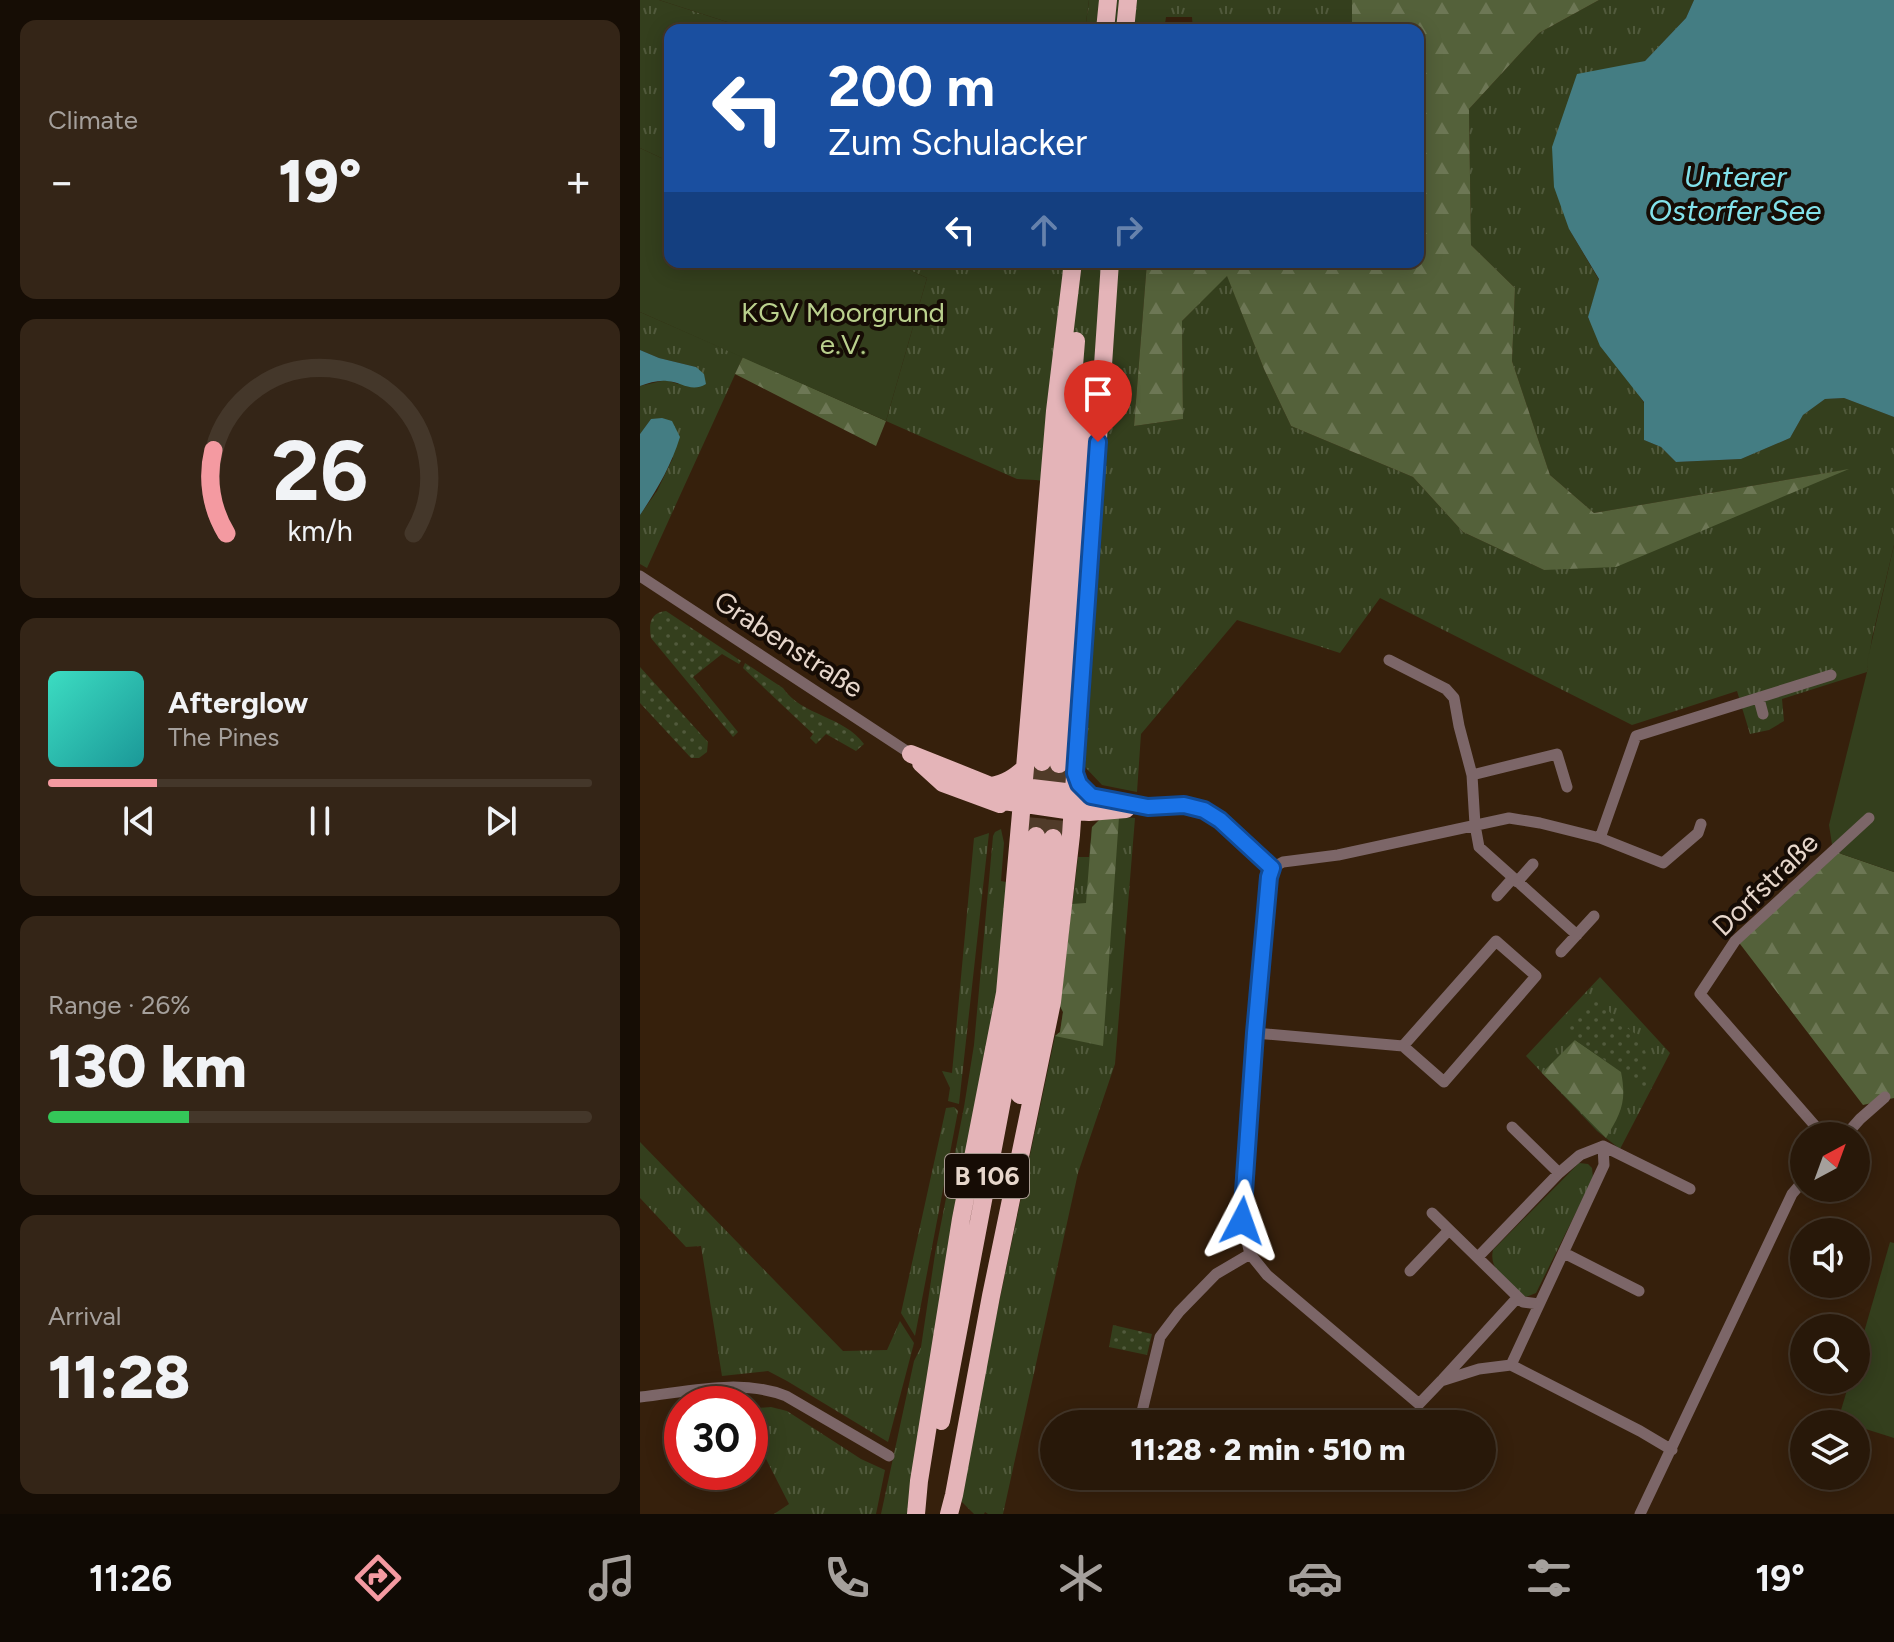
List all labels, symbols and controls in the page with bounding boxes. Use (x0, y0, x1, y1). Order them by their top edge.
text: 200 m (828, 53, 995, 120)
icon: left (696, 56, 800, 160)
text: Climate (48, 104, 138, 136)
text: Zum Schulacker (828, 121, 1087, 164)
text: 19° (278, 145, 362, 217)
text: − (48, 155, 75, 208)
text: + (565, 155, 592, 208)
water label: Unterer Ostorfer See (1649, 158, 1821, 229)
icon: left (938, 208, 982, 252)
icon: ahead (1022, 208, 1066, 252)
icon: right (1106, 208, 1150, 252)
park label: KGV Moorgrund e.V. (741, 295, 945, 361)
pin (1064, 360, 1132, 442)
icon: arrive (1076, 372, 1120, 416)
text: 26 (272, 421, 368, 521)
text: km/h (287, 514, 353, 548)
street label: Grabenstraße (708, 583, 870, 705)
text: Afterglow (168, 684, 308, 721)
text: The Pines (168, 721, 279, 753)
icon: previous (117, 799, 161, 843)
icon: pause (298, 799, 342, 843)
icon: next (479, 799, 523, 843)
street label: Dorfstraße (1705, 825, 1825, 943)
text: Range · 26% (48, 989, 191, 1021)
text: 130 km (48, 1030, 247, 1102)
north arrow (1790, 1122, 1870, 1202)
map controls (1790, 1122, 1870, 1490)
road number: B 106 (945, 1154, 1029, 1198)
position arrow (1200, 1179, 1284, 1263)
button: sound (1790, 1218, 1870, 1298)
text: Arrival (48, 1300, 121, 1332)
button: search (1790, 1314, 1870, 1394)
text: 11:28 (48, 1341, 191, 1413)
speed limit sign: 30 (664, 1386, 768, 1490)
button: layers (1790, 1410, 1870, 1490)
text: 11:28 · 2 min · 510 m (1131, 1431, 1405, 1468)
icon: directions (350, 1550, 406, 1606)
icon: music (584, 1550, 640, 1606)
icon: phone (819, 1550, 875, 1606)
icon: climate (1053, 1550, 1109, 1606)
icon: car (1287, 1550, 1343, 1606)
icon: filters (1521, 1550, 1577, 1606)
text: 11:26 (89, 1557, 172, 1600)
text: 19° (1755, 1557, 1805, 1600)

